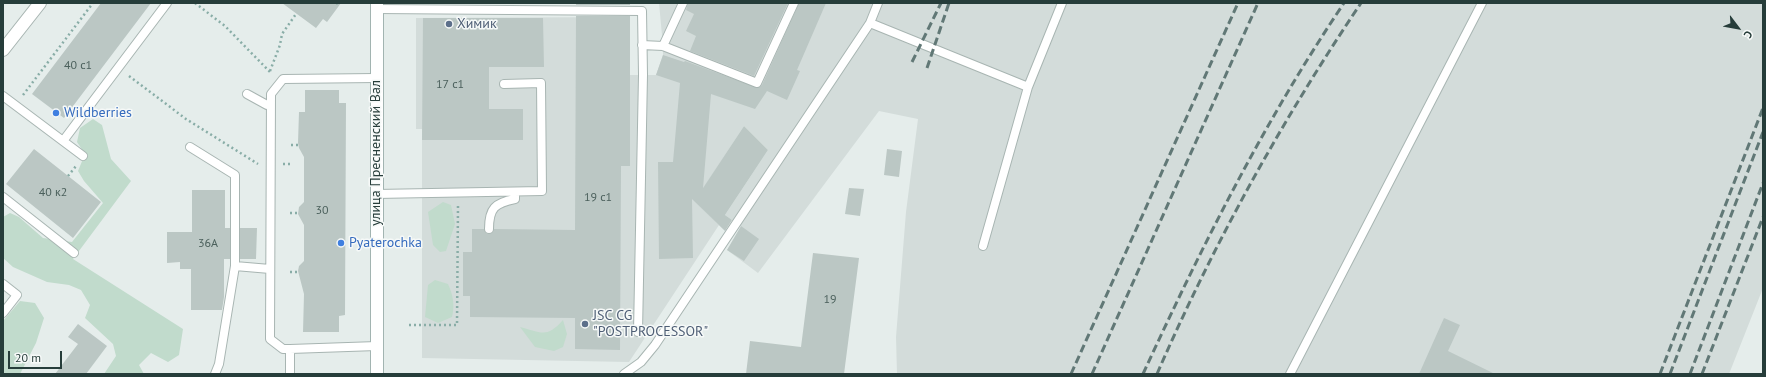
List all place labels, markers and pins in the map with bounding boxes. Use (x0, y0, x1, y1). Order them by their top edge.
place label: Химик (457, 16, 497, 32)
marker: Химик (444, 19, 454, 29)
place label: Wildberries (64, 105, 132, 121)
marker: Wildberries (51, 108, 61, 118)
place label: Pyaterochka (349, 235, 422, 251)
marker: Pyaterochka (336, 238, 346, 248)
place label: JSC CG "POSTPROCESSOR" (593, 308, 708, 340)
marker: JSC CG "POSTPROCESSOR" (580, 319, 590, 329)

